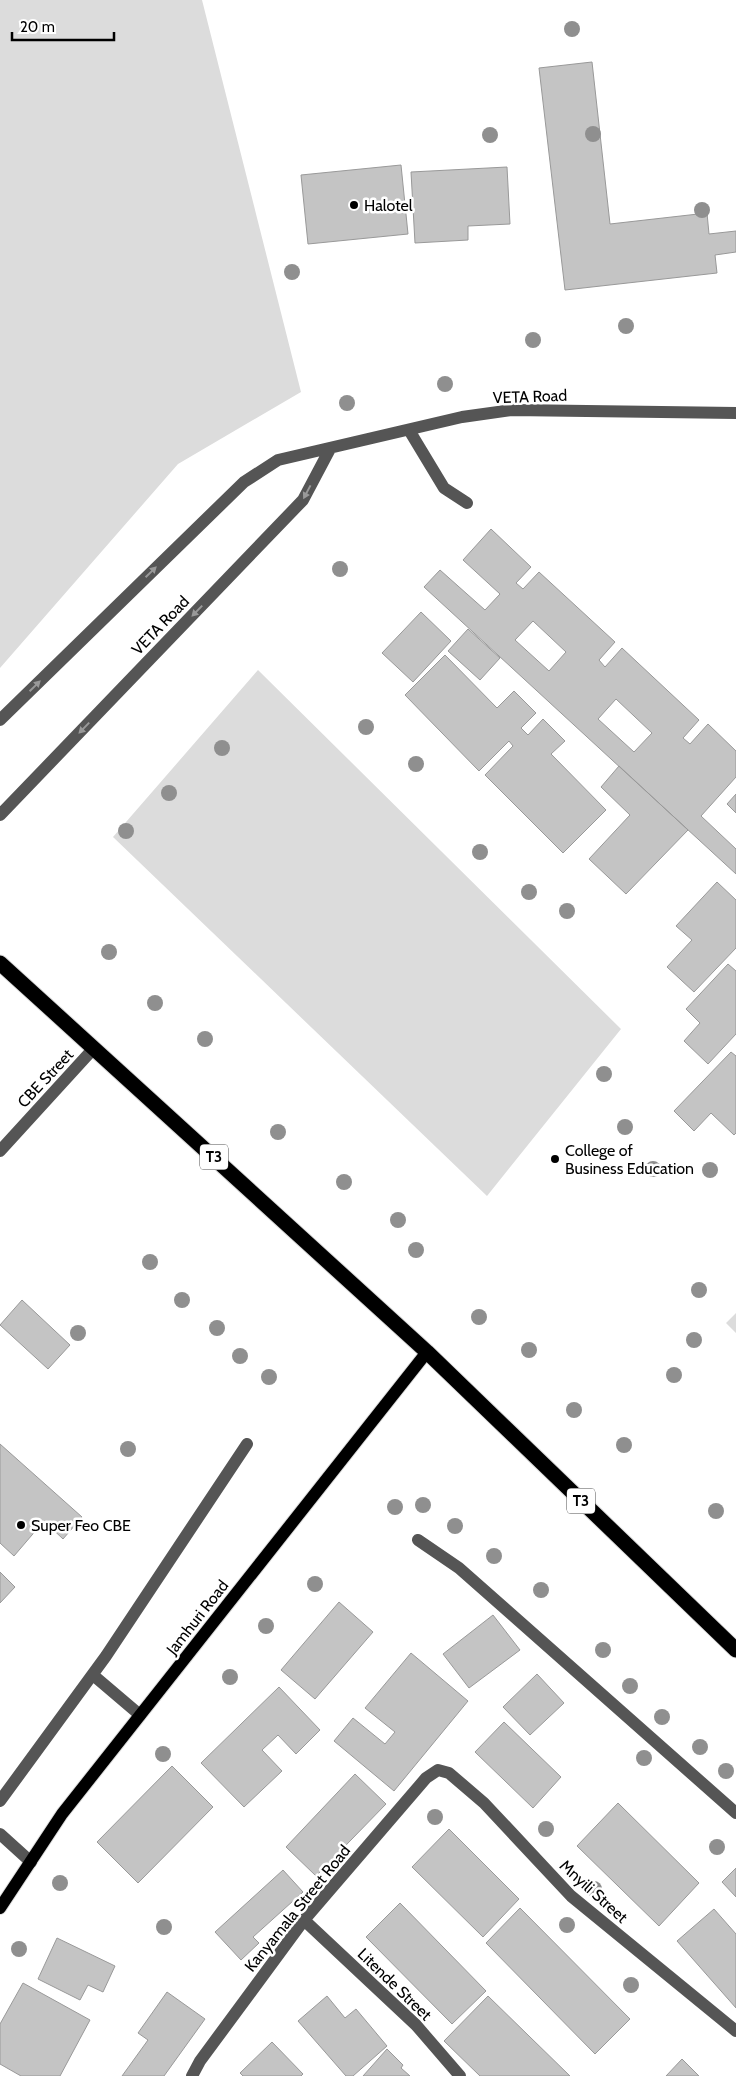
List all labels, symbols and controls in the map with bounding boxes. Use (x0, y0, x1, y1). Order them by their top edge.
scale bar (12, 10, 115, 42)
text: 20 m (20, 18, 55, 36)
place label: Halotel (364, 196, 413, 215)
marker: Halotel (348, 199, 360, 211)
street label: VETA Road (492, 386, 568, 407)
one-way arrow (303, 485, 311, 499)
one-way arrow (145, 567, 157, 579)
street label: VETA Road (128, 592, 193, 659)
one-way arrow (191, 604, 203, 616)
one-way arrow (29, 680, 41, 692)
one-way arrow (78, 721, 90, 733)
street label: CBE Street (14, 1045, 78, 1112)
place label: College of Business Education (565, 1141, 694, 1178)
road number: T3 (200, 1144, 228, 1170)
marker: College of Business Education (549, 1153, 561, 1165)
road number: T3 (567, 1488, 595, 1514)
place label: Super Feo CBE (31, 1516, 131, 1535)
marker: Super Feo CBE (15, 1519, 27, 1531)
street label: Jamhuri Road (162, 1576, 232, 1659)
street label: Kanyamala Street Road (241, 1841, 354, 1975)
street label: Mnyili Street (556, 1856, 632, 1927)
street label: Litende Street (354, 1944, 436, 2025)

